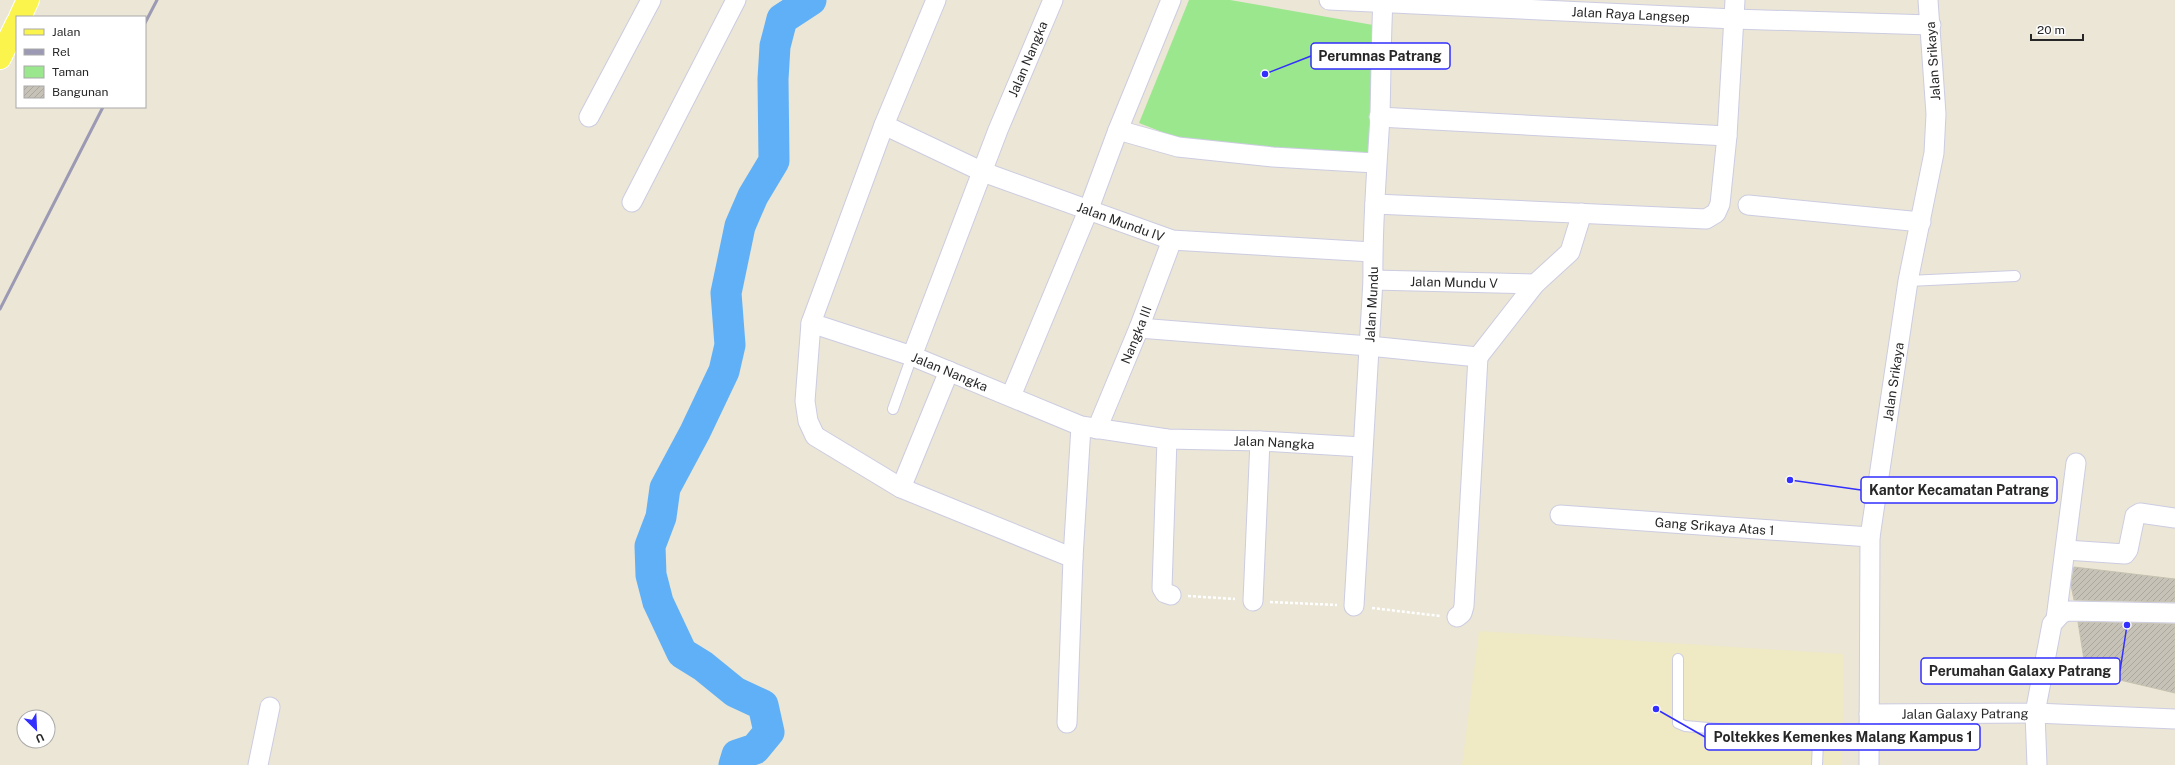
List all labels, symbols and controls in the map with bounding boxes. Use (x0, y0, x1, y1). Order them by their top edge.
street label: Jalan Raya Langsep (1571, 4, 1690, 24)
legend (16, 16, 146, 108)
scale bar (2031, 16, 2083, 42)
street label: Jalan Nangka (1005, 19, 1051, 99)
street label: Jalan Srikaya (1923, 21, 1943, 101)
text: 20 m (2037, 23, 2065, 37)
text: Jalan (52, 25, 81, 39)
callout: Perumnas Patrang (1311, 43, 1450, 69)
text: Rel (52, 45, 71, 59)
text: Perumnas Patrang (1318, 48, 1442, 64)
text: Taman (52, 65, 89, 79)
text: Bangunan (52, 85, 108, 99)
street label: Jalan Mundu IV (1075, 199, 1167, 244)
street label: Jalan Mundu (1362, 266, 1381, 343)
street label: Jalan Mundu V (1410, 273, 1498, 291)
street label: Nangka III (1118, 304, 1154, 366)
street label: Jalan Srikaya (1880, 341, 1906, 422)
street label: Jalan Nangka (910, 349, 990, 394)
street label: Jalan Nangka (1233, 433, 1315, 452)
callout: Kantor Kecamatan Patrang (1861, 477, 2057, 503)
text: Kantor Kecamatan Patrang (1869, 482, 2049, 498)
street label: Gang Srikaya Atas 1 (1654, 514, 1775, 538)
callout: Perumahan Galaxy Patrang (1921, 658, 2120, 684)
text: Perumahan Galaxy Patrang (1929, 663, 2111, 679)
street label: Jalan Galaxy Patrang (1901, 706, 2029, 721)
north arrow (16, 709, 56, 749)
callout: Poltekkes Kemenkes Malang Kampus 1 (1705, 724, 1980, 750)
text: Poltekkes Kemenkes Malang Kampus 1 (1714, 729, 1972, 745)
text: U (34, 731, 46, 745)

